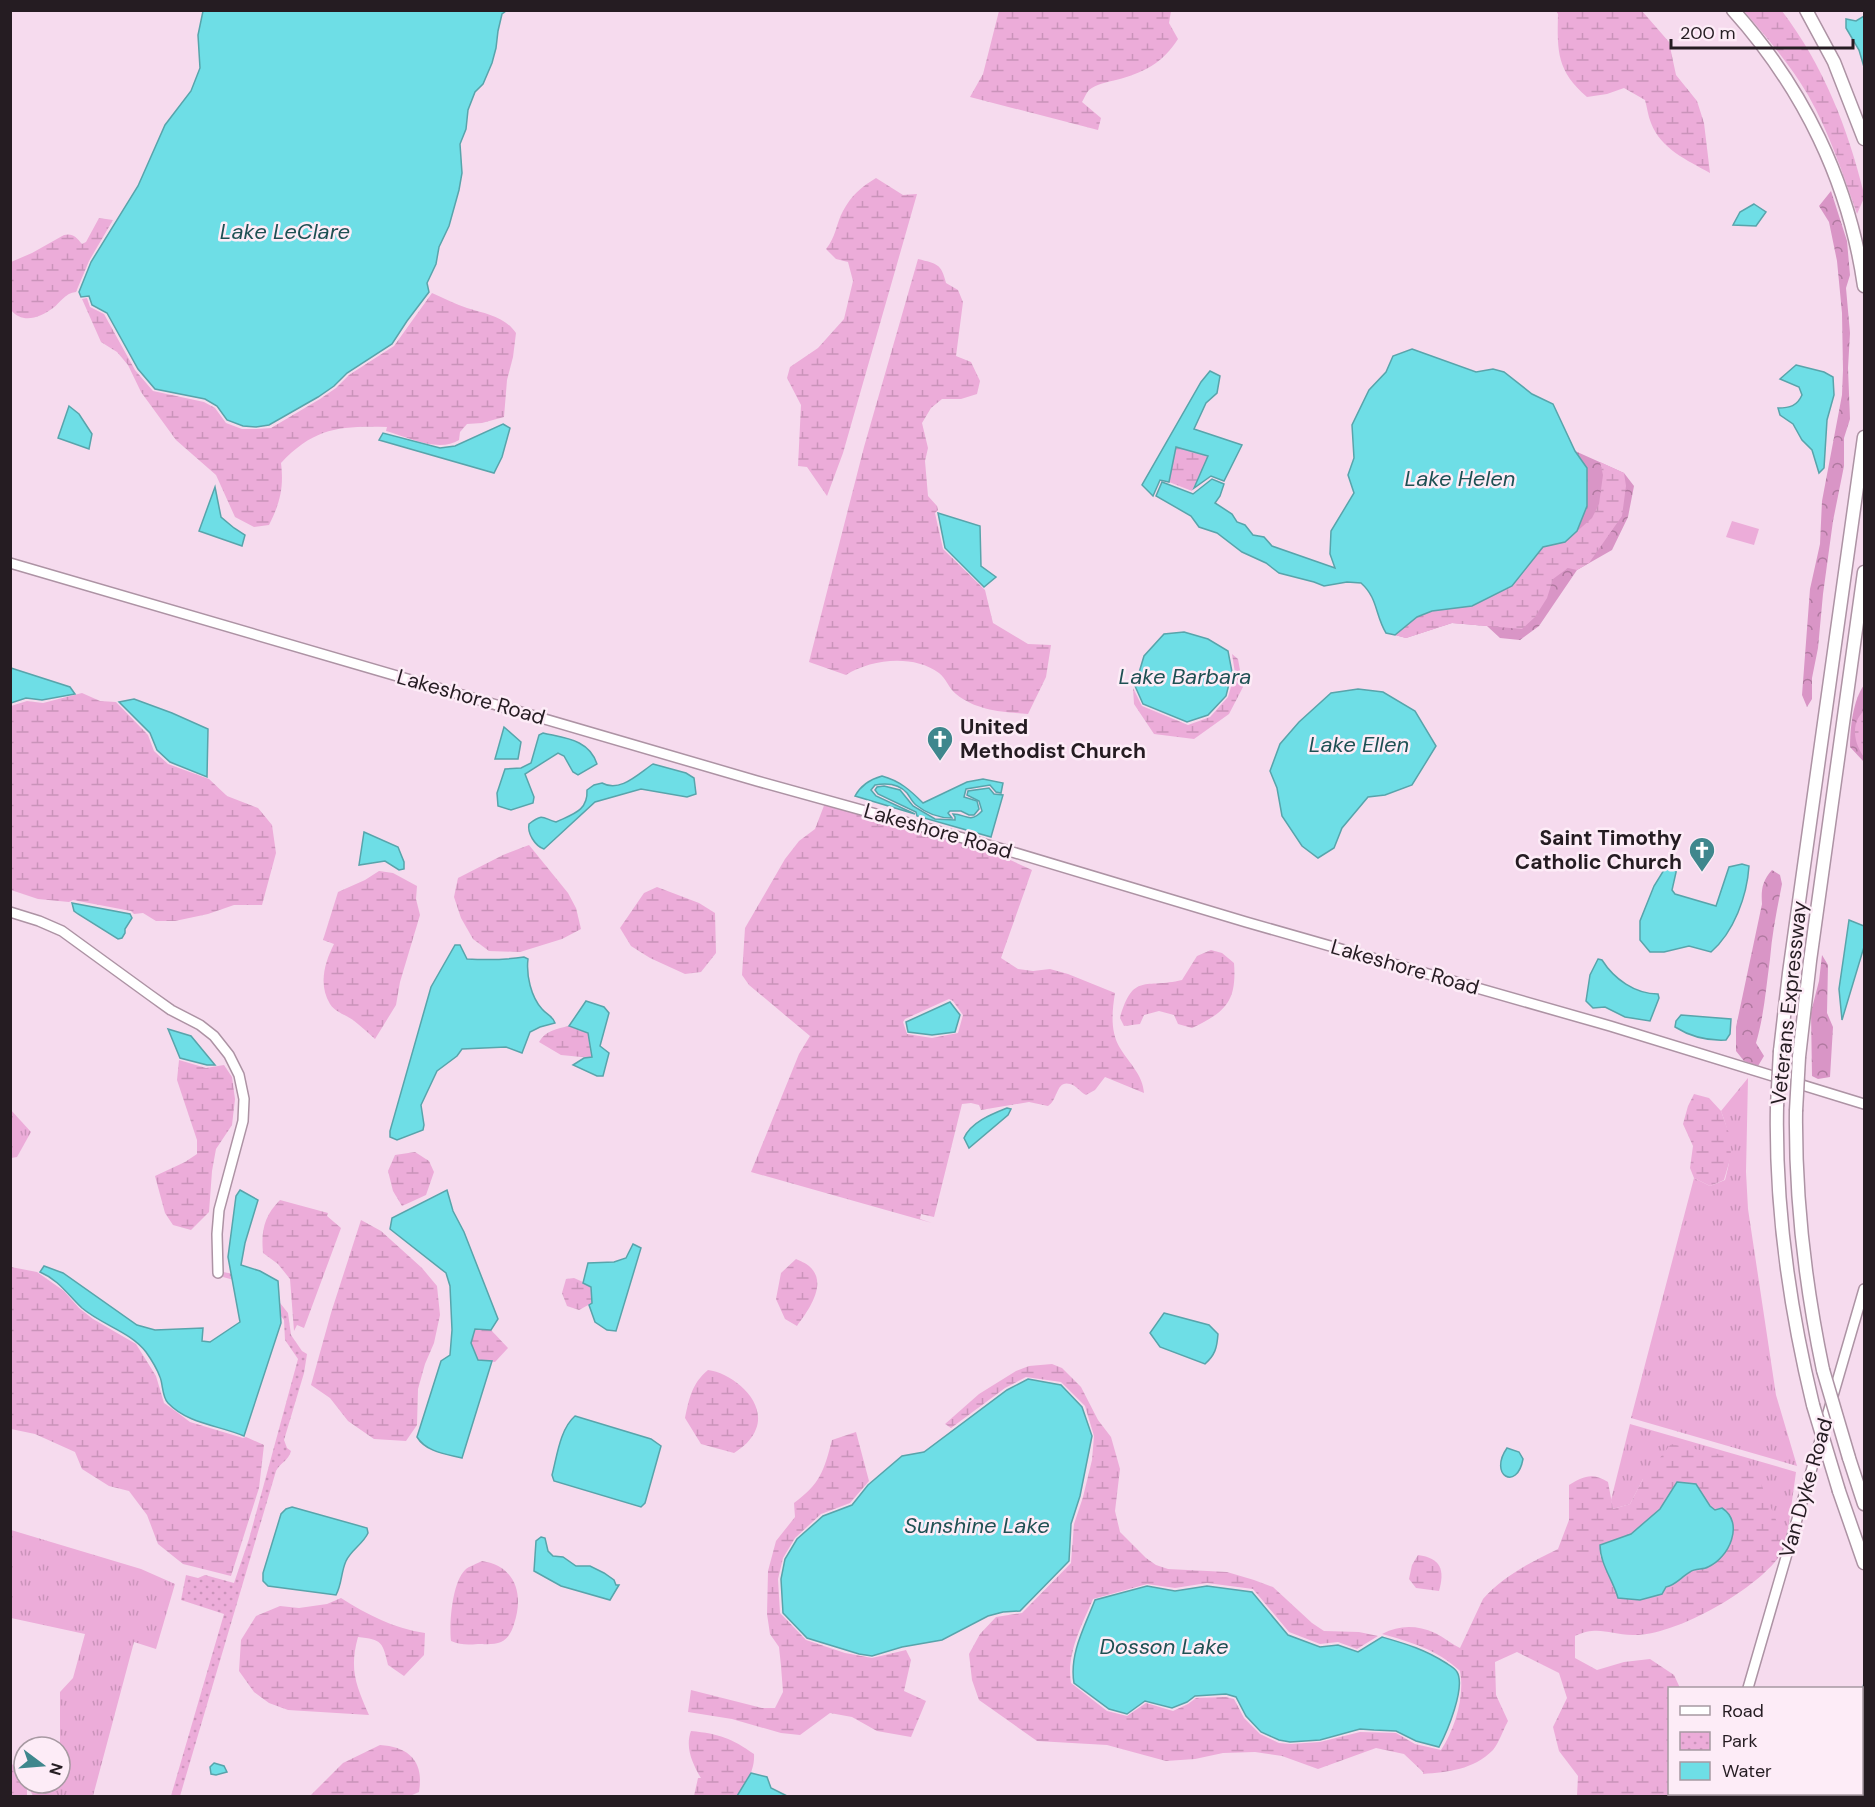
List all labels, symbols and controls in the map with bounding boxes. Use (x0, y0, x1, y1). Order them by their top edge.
scale bar (1671, 12, 1852, 50)
text: 200 m (1680, 21, 1736, 45)
water label: Lake LeClare (220, 217, 350, 246)
water label: Lake Helen (1405, 464, 1515, 493)
street label: Lakeshore Road (394, 662, 548, 732)
water label: Lake Barbara (1119, 662, 1251, 691)
place label: United Methodist Church (960, 713, 1146, 765)
church icon: United Methodist Church (925, 724, 955, 762)
water label: Lake Ellen (1309, 730, 1409, 759)
street label: Lakeshore Road (861, 796, 1015, 866)
place label: Saint Timothy Catholic Church (1515, 824, 1682, 876)
church icon: Saint Timothy Catholic Church (1687, 835, 1717, 873)
street label: Veterans Expressway (1764, 899, 1814, 1107)
street label: Lakeshore Road (1328, 932, 1482, 1002)
street label: Van Dyke Road (1773, 1415, 1839, 1561)
water label: Sunshine Lake (904, 1511, 1050, 1540)
water label: Dosson Lake (1099, 1632, 1229, 1661)
legend (1668, 1687, 1863, 1795)
text: Road (1722, 1699, 1764, 1723)
text: Park (1722, 1729, 1758, 1753)
north arrow (12, 1735, 72, 1795)
text: Water (1722, 1759, 1772, 1783)
text: N (44, 1760, 68, 1778)

